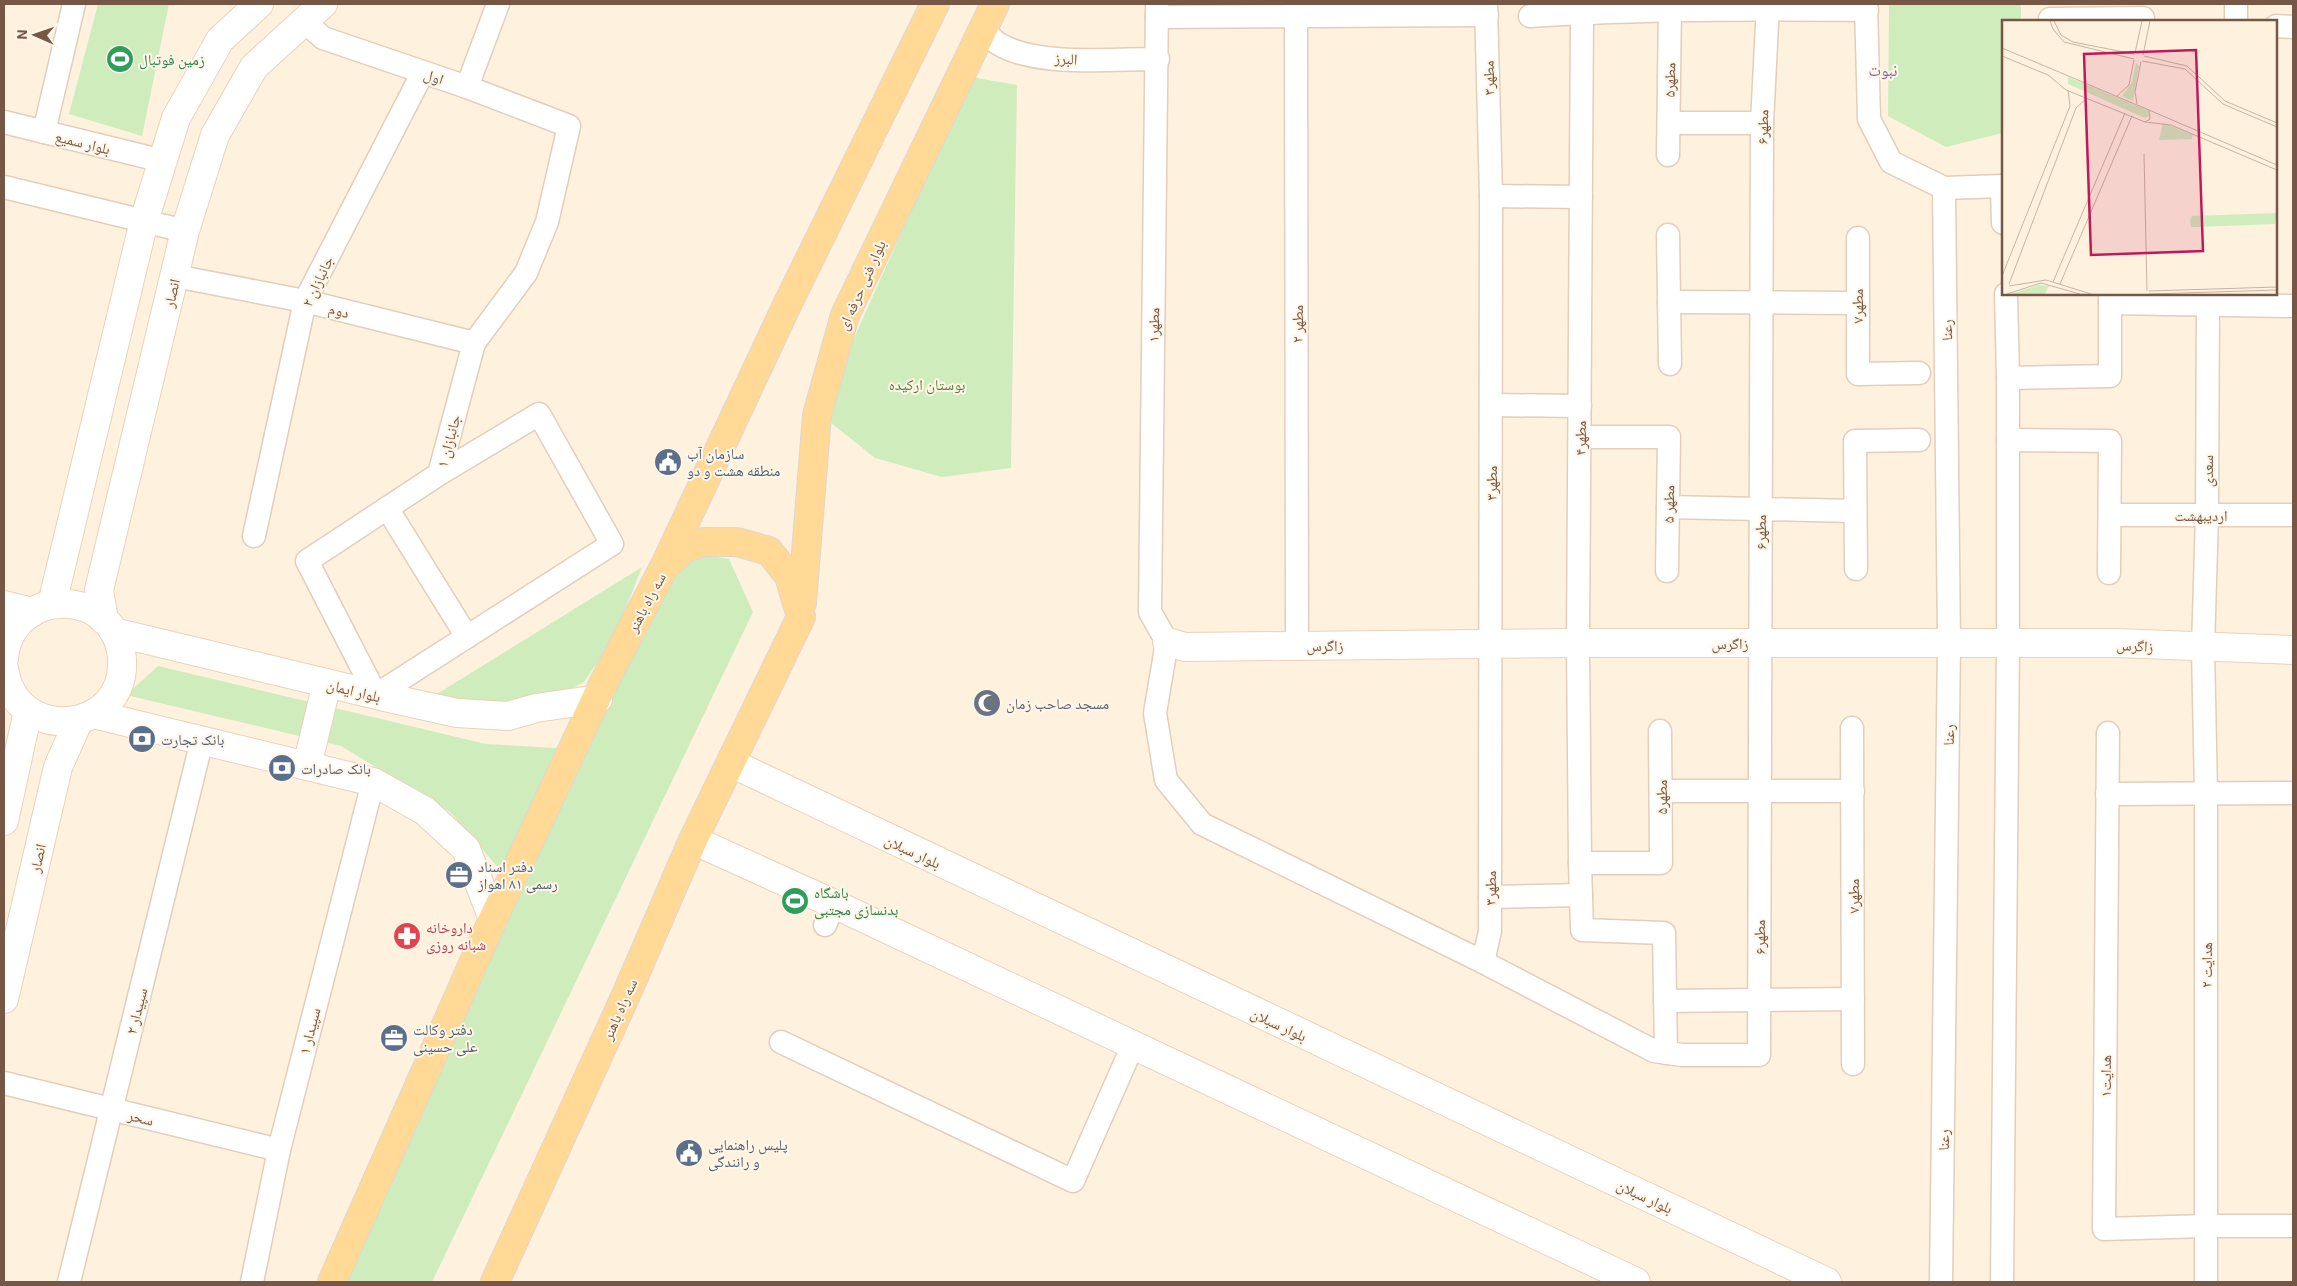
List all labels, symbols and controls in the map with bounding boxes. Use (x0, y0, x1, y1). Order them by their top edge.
north arrow (10, 10, 60, 60)
inset map (2002, 20, 2277, 295)
text: N (13, 29, 30, 40)
sports icon: زمین فوتبال (105, 44, 135, 74)
street label: البرز (1053, 48, 1078, 69)
place label: زمین فوتبال (139, 50, 205, 70)
street label: مطهر۳ (1479, 60, 1498, 96)
district label: نبوت (1869, 60, 1897, 80)
street label: مطهر۵ (1660, 62, 1679, 98)
street label: اول (421, 64, 446, 90)
street label: مطهر۶ (1753, 109, 1772, 145)
street label: بلوار سمیع (53, 126, 112, 159)
street label: بلوار فنی حرفه ای (833, 237, 891, 334)
street label: جانبازان ۲ (297, 252, 339, 310)
street label: انصار (159, 277, 184, 310)
street label: مطهر۷ (1848, 288, 1867, 323)
street label: دوم (326, 299, 351, 323)
street label: مطهر ۲ (1288, 305, 1307, 343)
street label: مطهر۱ (1144, 307, 1163, 343)
street label: رعنا (1937, 319, 1956, 341)
park label: بوستان ارکیده (889, 375, 965, 395)
street label: جانبازان ۱ (432, 412, 466, 470)
street label: مطهر۴ (1571, 420, 1590, 455)
place label: سازمان آب منطقه هشت و دو (687, 444, 781, 480)
public building icon: سازمان آب منطقه هشت و دو (653, 447, 683, 477)
street label: سعدی (2198, 455, 2218, 487)
street label: مطهر۳ (1482, 465, 1501, 500)
street label: مطهر ۵ (1659, 485, 1678, 523)
street label: اردیبهشت (2174, 506, 2228, 525)
street label: مطهر۶ (1751, 514, 1770, 549)
street label: سه راه باهنر (622, 569, 670, 636)
street label: زاگرس (1712, 634, 1749, 654)
street label: زاگرس (2116, 635, 2154, 657)
street label: زاگرس (1307, 636, 1344, 656)
street label: بلوار ایمان (325, 675, 383, 707)
mosque icon: مسجد صاحب زمان (972, 688, 1002, 718)
place label: مسجد صاحب زمان (1006, 694, 1109, 714)
bank icon: بانک تجارت (127, 724, 157, 754)
street label: رعنا (1939, 724, 1958, 746)
place label: بانک تجارت (161, 730, 224, 749)
bank icon: بانک صادرات (267, 753, 297, 783)
place label: بانک صادرات (301, 759, 371, 778)
street label: مطهر۵ (1652, 779, 1671, 814)
street label: بلوار سبلان (881, 830, 944, 874)
street label: انصار (25, 842, 50, 875)
place label: دفتر اسناد رسمی ۸۱ اهواز (477, 857, 558, 894)
office icon: دفتر اسناد رسمی ۸۱ اهواز (444, 860, 474, 890)
street label: مطهر۳ (1481, 870, 1500, 905)
street label: مطهر۷ (1844, 878, 1863, 913)
place label: باشگاه بدنسازی مجتبی (814, 883, 898, 920)
sports icon: باشگاه بدنسازی مجتبی (780, 886, 810, 916)
place label: داروخانه شبانه روزی (426, 918, 486, 955)
street label: مطهر۶ (1750, 919, 1769, 954)
pharmacy icon: داروخانه شبانه روزی (392, 921, 422, 951)
street label: هدایت ۲ (2197, 942, 2215, 988)
street label: سه راه باهنر (597, 976, 641, 1044)
street label: سپیدار ۲ (122, 986, 152, 1036)
street label: بلوار سبلان (1247, 1003, 1310, 1047)
street label: سپیدار ۱ (295, 1006, 325, 1056)
place label: دفتر وکالت علی حسینی (413, 1020, 478, 1057)
office icon: دفتر وکالت علی حسینی (379, 1023, 409, 1053)
street label: هدایت۱ (2096, 1055, 2114, 1097)
street label: سحر (125, 1105, 156, 1130)
street label: رعنا (1934, 1129, 1953, 1151)
place label: پلیس راهنمایی و رانندگی (708, 1135, 788, 1172)
public building icon: پلیس راهنمایی و رانندگی (674, 1138, 704, 1168)
street label: بلوار سبلان (1613, 1175, 1676, 1219)

